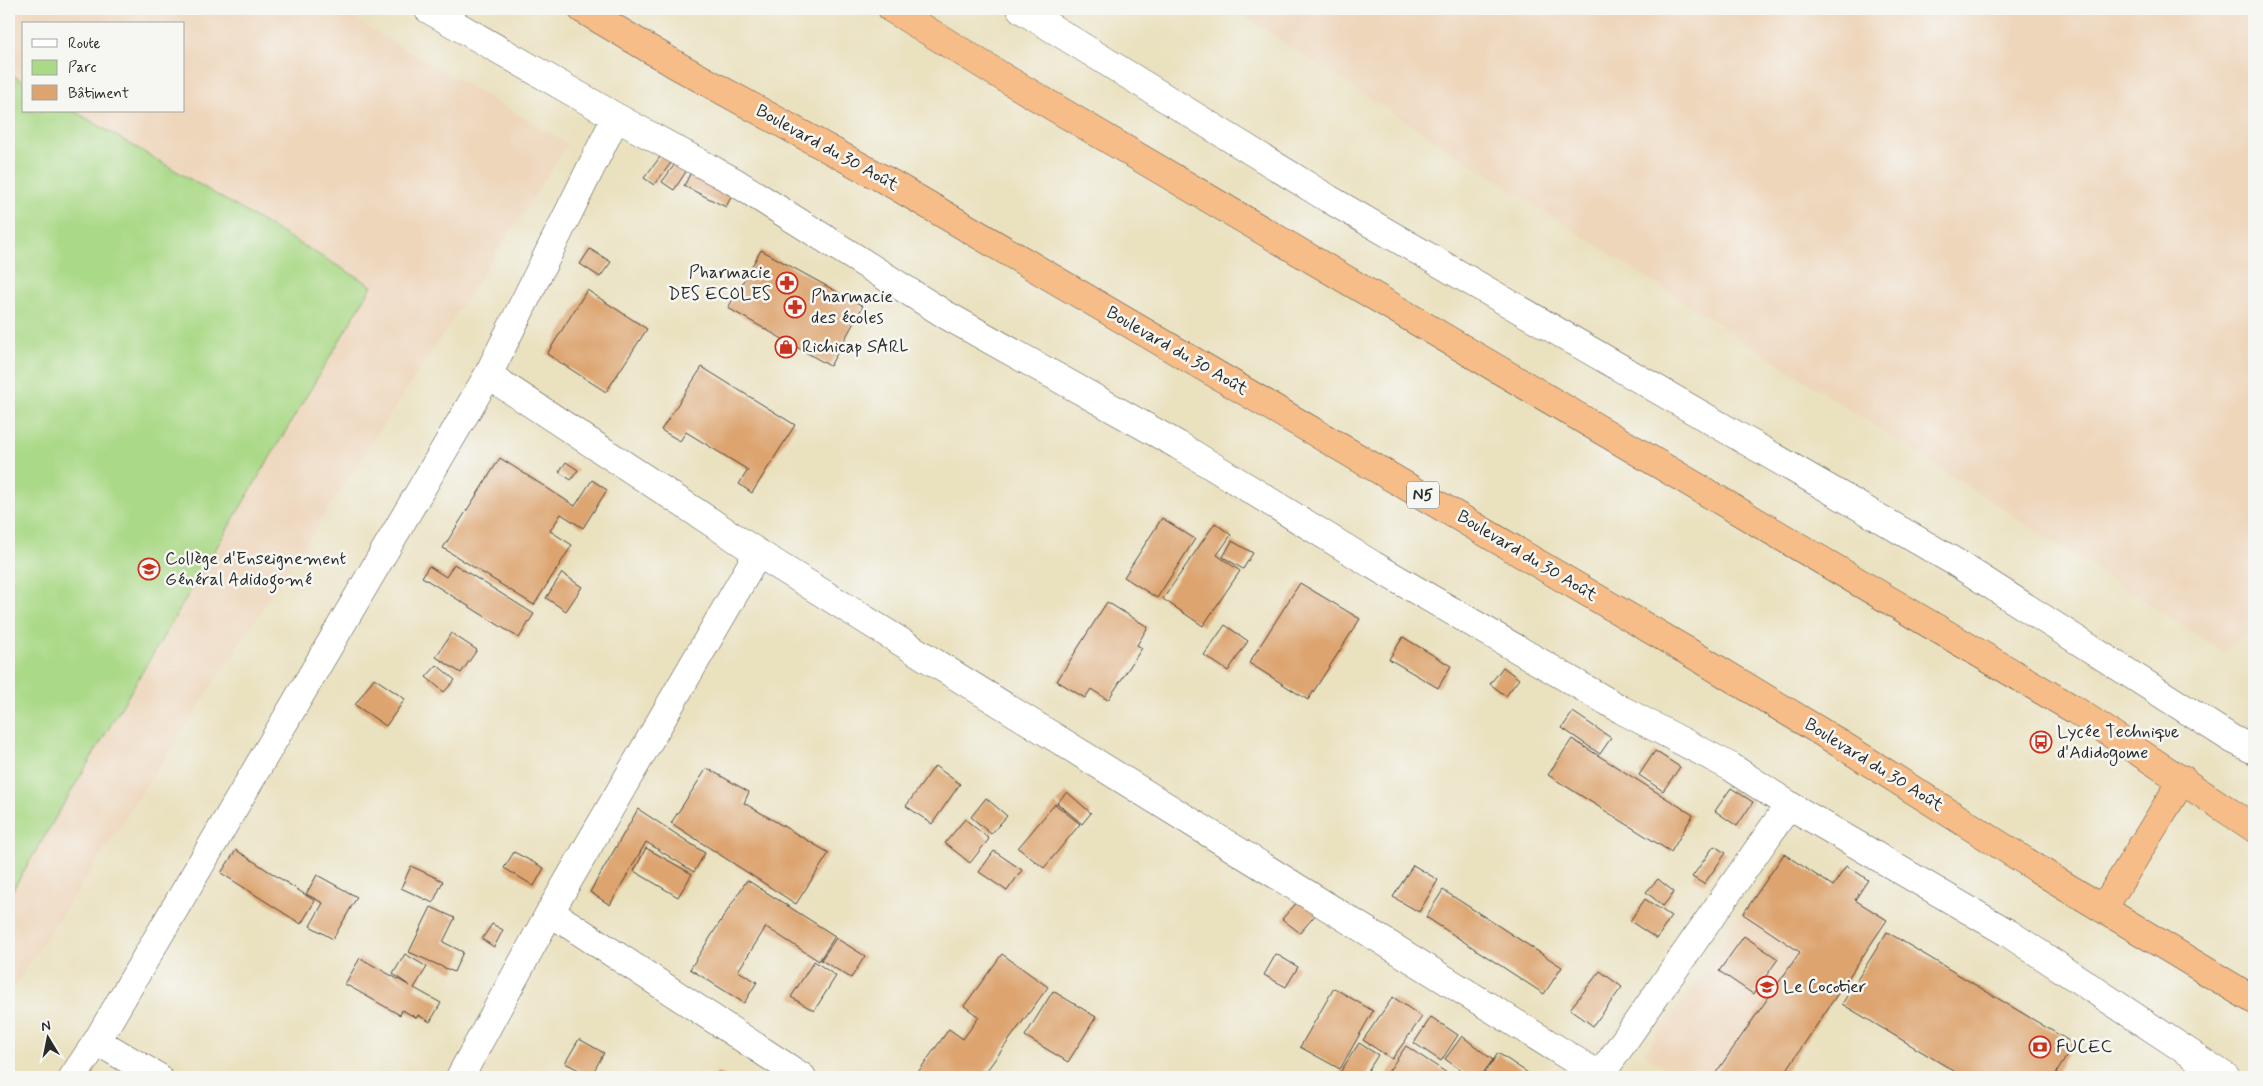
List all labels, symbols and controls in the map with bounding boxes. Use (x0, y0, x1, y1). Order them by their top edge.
legend (22, 22, 185, 112)
text: Route (68, 34, 101, 54)
text: Parc (68, 58, 96, 78)
text: Bâtiment (68, 84, 129, 104)
street label: Boulevard du 30 Août (751, 99, 903, 197)
place label: Pharmacie DES ECOLES (668, 261, 771, 306)
pharmacy icon: Pharmacie DES ECOLES (775, 271, 799, 295)
place label: Pharmacie des écoles (811, 285, 893, 330)
pharmacy icon: Pharmacie des écoles (783, 295, 807, 319)
street label: Boulevard du 30 Août (1102, 301, 1253, 402)
shop icon: Richicap SARL (774, 335, 798, 359)
place label: Richicap SARL (802, 335, 909, 359)
road number: N5 (1407, 482, 1439, 508)
street label: Boulevard du 30 Août (1452, 505, 1602, 608)
place label: Collège d'Enseignement Général Adidogomé (165, 547, 347, 594)
school or university icon: Collège d'Enseignement Général Adidogomé (137, 557, 161, 581)
street label: Boulevard du 30 Août (1800, 712, 1948, 818)
place label: Lycée Technique d'Adidogome (2057, 720, 2179, 766)
bus stop icon: Lycée Technique d'Adidogome (2029, 730, 2053, 754)
school or university icon: Le Cocotier (1755, 975, 1779, 999)
place label: Le Cocotier (1783, 975, 1867, 999)
north arrow (22, 1014, 72, 1064)
text: N (40, 1017, 52, 1036)
bank icon: FUCEC (2028, 1035, 2052, 1059)
place label: FUCEC (2056, 1035, 2113, 1059)

